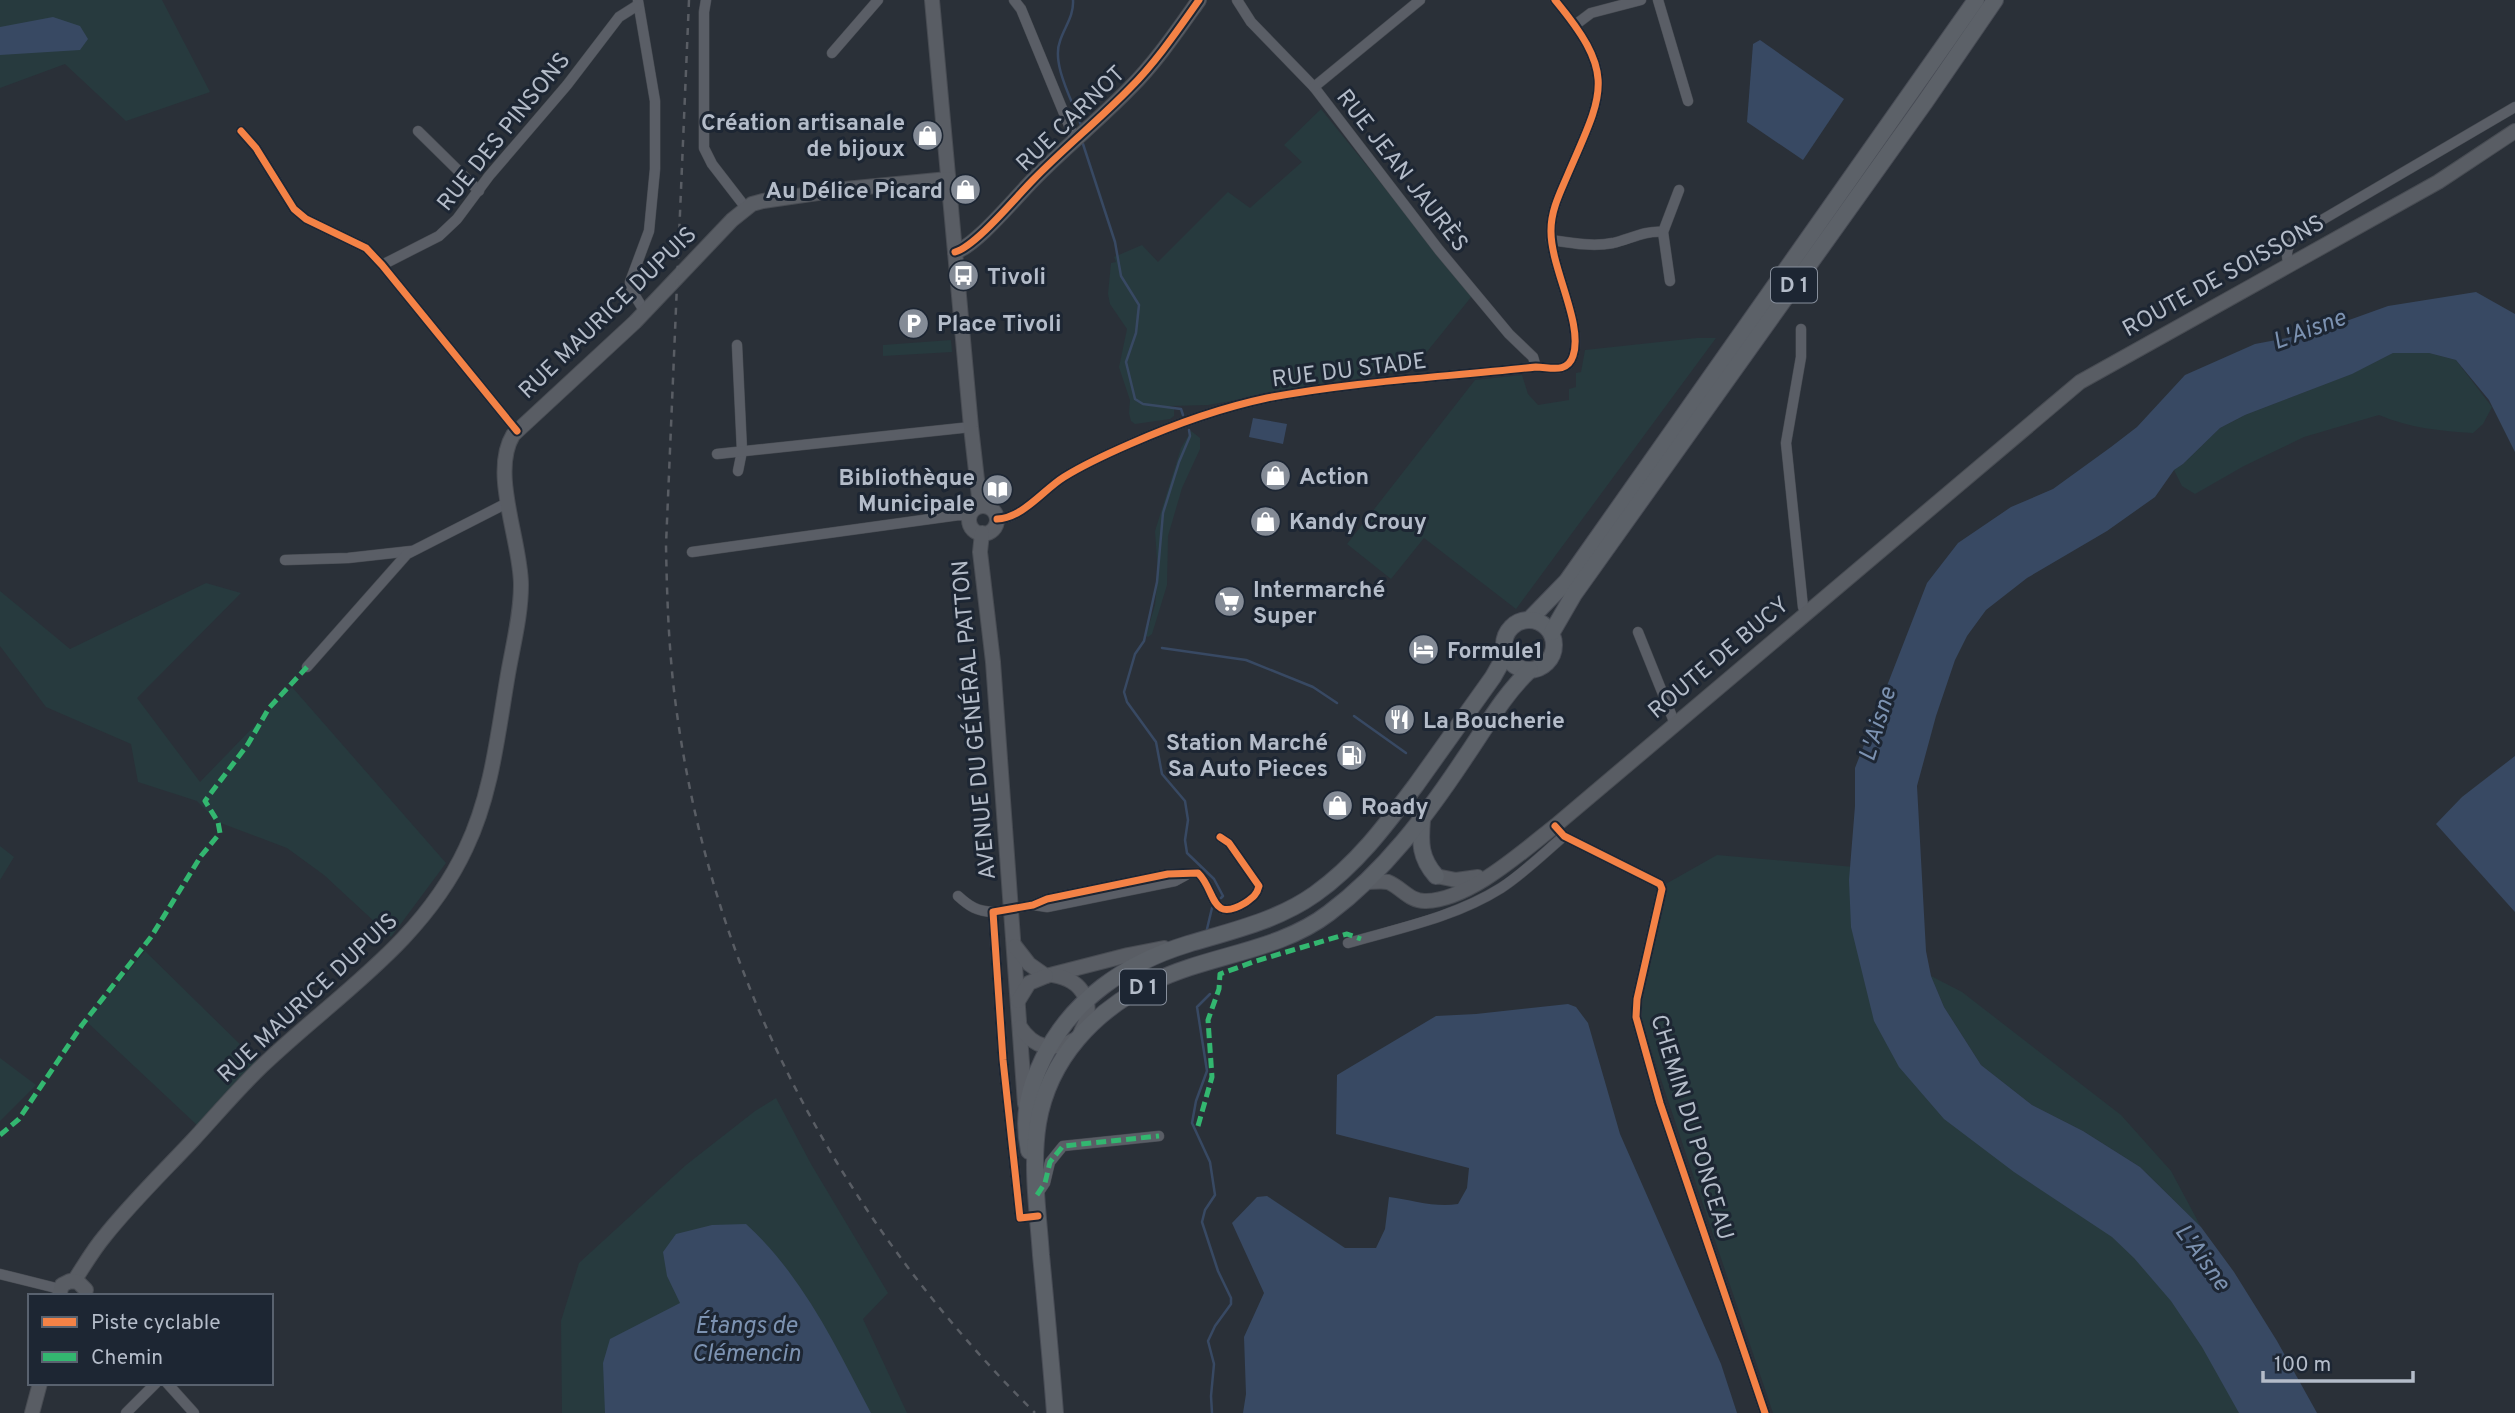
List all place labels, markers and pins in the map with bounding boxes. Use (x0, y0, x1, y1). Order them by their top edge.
place label: Création artisanale de bijoux (701, 110, 905, 165)
shop icon: Création artisanale de bijoux (911, 118, 945, 152)
shop icon: Au Délice Picard (949, 173, 983, 207)
place label: Au Délice Picard (765, 178, 943, 207)
bus stop icon: Tivoli (947, 259, 981, 293)
place label: Tivoli (987, 264, 1046, 293)
parking icon: Place Tivoli (897, 306, 931, 340)
place label: Place Tivoli (937, 311, 1061, 340)
shop icon: Action (1259, 459, 1293, 493)
place label: Action (1299, 464, 1369, 493)
place label: Bibliothèque Municipale (839, 465, 975, 520)
library icon: Bibliothèque Municipale (981, 473, 1015, 507)
shop icon: Kandy Crouy (1249, 504, 1283, 538)
place label: Kandy Crouy (1289, 509, 1427, 538)
place label: Intermarché Super (1253, 577, 1385, 632)
supermarket icon: Intermarché Super (1213, 585, 1247, 619)
hotel icon: Formule1 (1407, 633, 1441, 667)
place label: Formule1 (1447, 638, 1543, 667)
restaurant icon: La Boucherie (1383, 703, 1417, 737)
place label: La Boucherie (1423, 708, 1565, 737)
place label: Station Marché Sa Auto Pieces (1166, 730, 1328, 785)
fuel station icon: Station Marché Sa Auto Pieces (1334, 738, 1368, 772)
shop icon: Roady (1321, 789, 1355, 823)
place label: Roady (1361, 794, 1429, 823)

